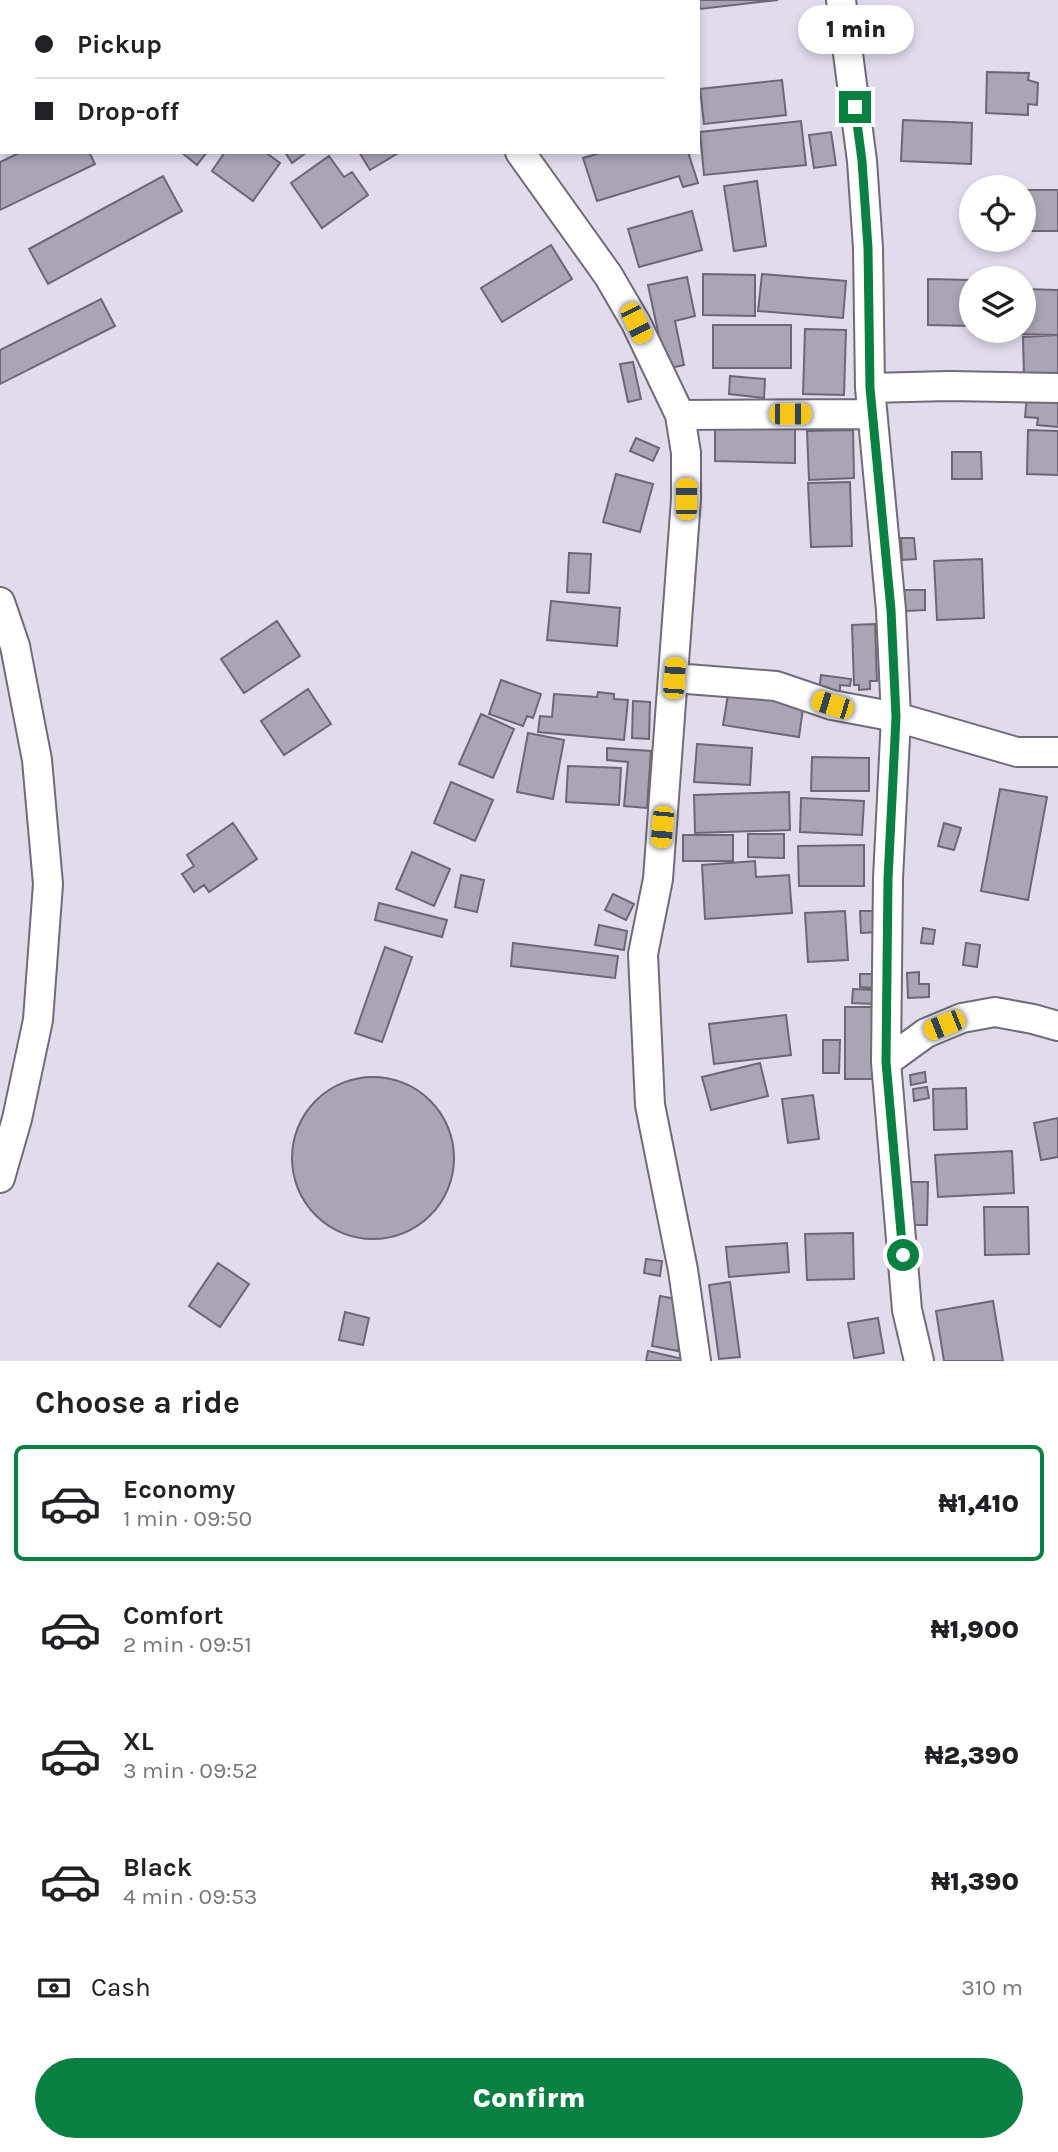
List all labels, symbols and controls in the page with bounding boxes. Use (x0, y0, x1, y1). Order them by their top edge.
callout: 1 min (797, 6, 913, 55)
text: 1 min (826, 16, 886, 43)
text: Pickup (77, 29, 162, 60)
route end (839, 91, 871, 123)
text: Drop-off (77, 96, 179, 127)
map controls (959, 175, 1036, 343)
button: locate (959, 175, 1036, 252)
button: layers (959, 266, 1036, 343)
car (618, 300, 655, 346)
car (770, 404, 812, 425)
car (676, 478, 697, 520)
car (663, 656, 686, 700)
car (809, 689, 856, 721)
car (650, 805, 675, 849)
car (921, 1007, 968, 1043)
route start (887, 1239, 919, 1271)
text: Choose a ride (35, 1384, 240, 1421)
icon: car (39, 1472, 102, 1535)
text: Economy (123, 1474, 235, 1505)
text: ₦1,410 (938, 1488, 1019, 1519)
text: 1 min · 09:50 (123, 1505, 252, 1532)
icon: car (39, 1598, 102, 1661)
text: Comfort (123, 1600, 224, 1631)
text: ₦1,900 (931, 1614, 1019, 1645)
text: 2 min · 09:51 (123, 1631, 252, 1658)
icon: car (39, 1724, 102, 1787)
text: XL (123, 1726, 154, 1757)
text: ₦2,390 (925, 1740, 1019, 1771)
text: 3 min · 09:52 (123, 1757, 258, 1784)
icon: car (39, 1850, 102, 1913)
text: Black (123, 1852, 192, 1883)
text: ₦1,390 (931, 1866, 1019, 1897)
text: 4 min · 09:53 (123, 1883, 257, 1910)
icon: cash (35, 1969, 73, 2007)
text: Cash (91, 1972, 151, 2003)
text: 310 m (961, 1974, 1023, 2001)
button: Confirm (35, 2058, 1023, 2138)

